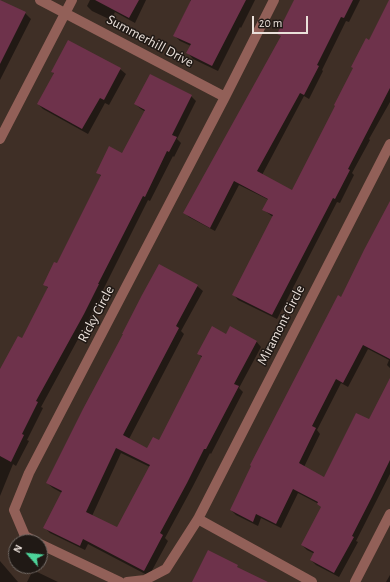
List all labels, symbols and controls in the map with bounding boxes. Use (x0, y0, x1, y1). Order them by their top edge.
scale bar (254, 8, 310, 34)
street label: Summerhill Drive (104, 11, 196, 71)
text: 20 m (259, 17, 282, 29)
street label: Miramont Circle (254, 282, 308, 368)
street label: Ricky Circle (74, 283, 118, 345)
north arrow (8, 534, 48, 574)
text: N (11, 543, 24, 555)

